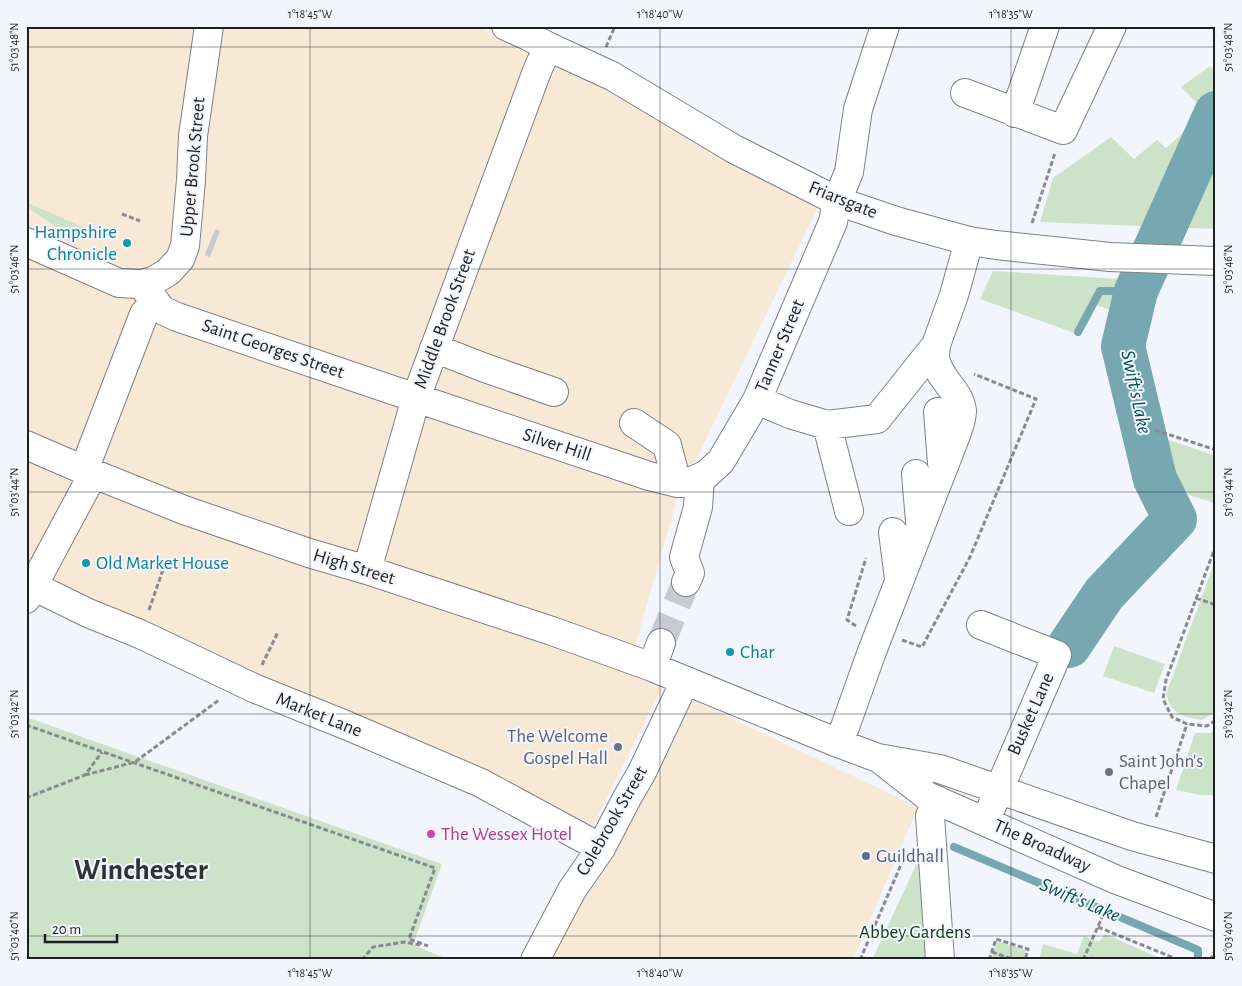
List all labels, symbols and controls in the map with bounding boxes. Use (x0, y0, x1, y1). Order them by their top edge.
text: 1°18'45"W (288, 8, 333, 20)
text: 1°18'40"W (637, 8, 683, 20)
text: 1°18'35"W (989, 8, 1033, 20)
text: 51°03'48"N (8, 23, 20, 71)
text: 51°03'48"N (1222, 23, 1234, 71)
street label: Upper Brook Street (177, 96, 209, 238)
street label: Friarsgate (806, 178, 880, 222)
place label: Hampshire Chronicle (35, 223, 117, 264)
marker: Hampshire Chronicle (121, 237, 133, 249)
text: 51°03'46"N (8, 245, 20, 293)
text: 51°03'46"N (1222, 245, 1234, 293)
street label: Middle Brook Street (411, 247, 479, 391)
street label: Tanner Street (752, 297, 808, 395)
street label: Saint Georges Street (199, 316, 347, 382)
water label: Swift's Lake (1117, 348, 1155, 436)
street label: Silver Hill (520, 425, 594, 465)
text: 51°03'44"N (8, 467, 20, 517)
text: 51°03'44"N (1222, 467, 1234, 517)
street label: High Street (311, 546, 397, 588)
place label: Old Market House (96, 554, 229, 573)
marker: Old Market House (80, 557, 92, 569)
place label: Char (740, 643, 775, 662)
marker: Char (724, 646, 736, 658)
street label: Busket Lane (1004, 670, 1058, 758)
street label: Market Lane (273, 689, 365, 741)
text: 51°03'42"N (8, 690, 20, 738)
text: 51°03'42"N (1222, 690, 1234, 738)
place label: The Welcome Gospel Hall (507, 727, 608, 768)
marker: The Welcome Gospel Hall (612, 741, 624, 753)
place label: Saint John's Chapel (1119, 752, 1203, 793)
street label: Colebrook Street (573, 763, 651, 879)
marker: Saint John's Chapel (1103, 766, 1115, 778)
street label: The Broadway (991, 816, 1093, 876)
place label: The Wessex Hotel (441, 825, 572, 844)
marker: The Wessex Hotel (425, 828, 437, 840)
place label: Guildhall (876, 847, 944, 866)
marker: Guildhall (860, 850, 872, 862)
district label: Winchester (74, 856, 208, 885)
water label: Swift's Lake (1037, 874, 1123, 926)
text: 51°03'40"N (8, 911, 20, 961)
scale bar (45, 911, 118, 943)
text: 51°03'40"N (1222, 911, 1234, 961)
text: 20 m (52, 922, 81, 937)
park label: Abbey Gardens (859, 923, 971, 942)
text: 1°18'45"W (288, 967, 333, 979)
text: 1°18'40"W (637, 967, 683, 979)
text: 1°18'35"W (989, 967, 1033, 979)

